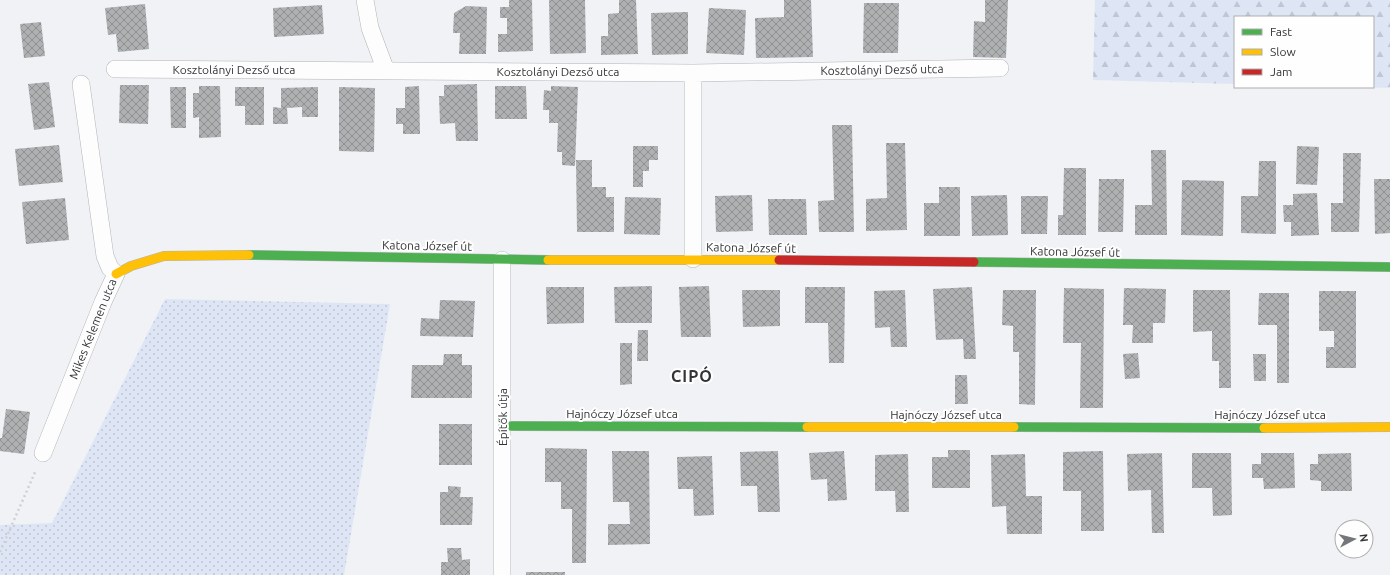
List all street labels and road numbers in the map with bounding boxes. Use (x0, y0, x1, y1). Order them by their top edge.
street label: Kosztolányi Dezső utca (820, 62, 944, 77)
street label: Kosztolányi Dezső utca (173, 63, 296, 76)
street label: Kosztolányi Dezső utca (497, 65, 620, 78)
street label: Katona József út (382, 238, 472, 253)
street label: Katona József út (706, 240, 796, 255)
street label: Katona József út (1030, 244, 1120, 259)
street label: Mikes Kelemen utca (66, 277, 119, 381)
street label: Építők útja (496, 388, 509, 446)
street label: Hajnóczy József utca (566, 407, 678, 420)
street label: Hajnóczy József utca (890, 408, 1002, 421)
street label: Hajnóczy József utca (1214, 408, 1326, 421)

